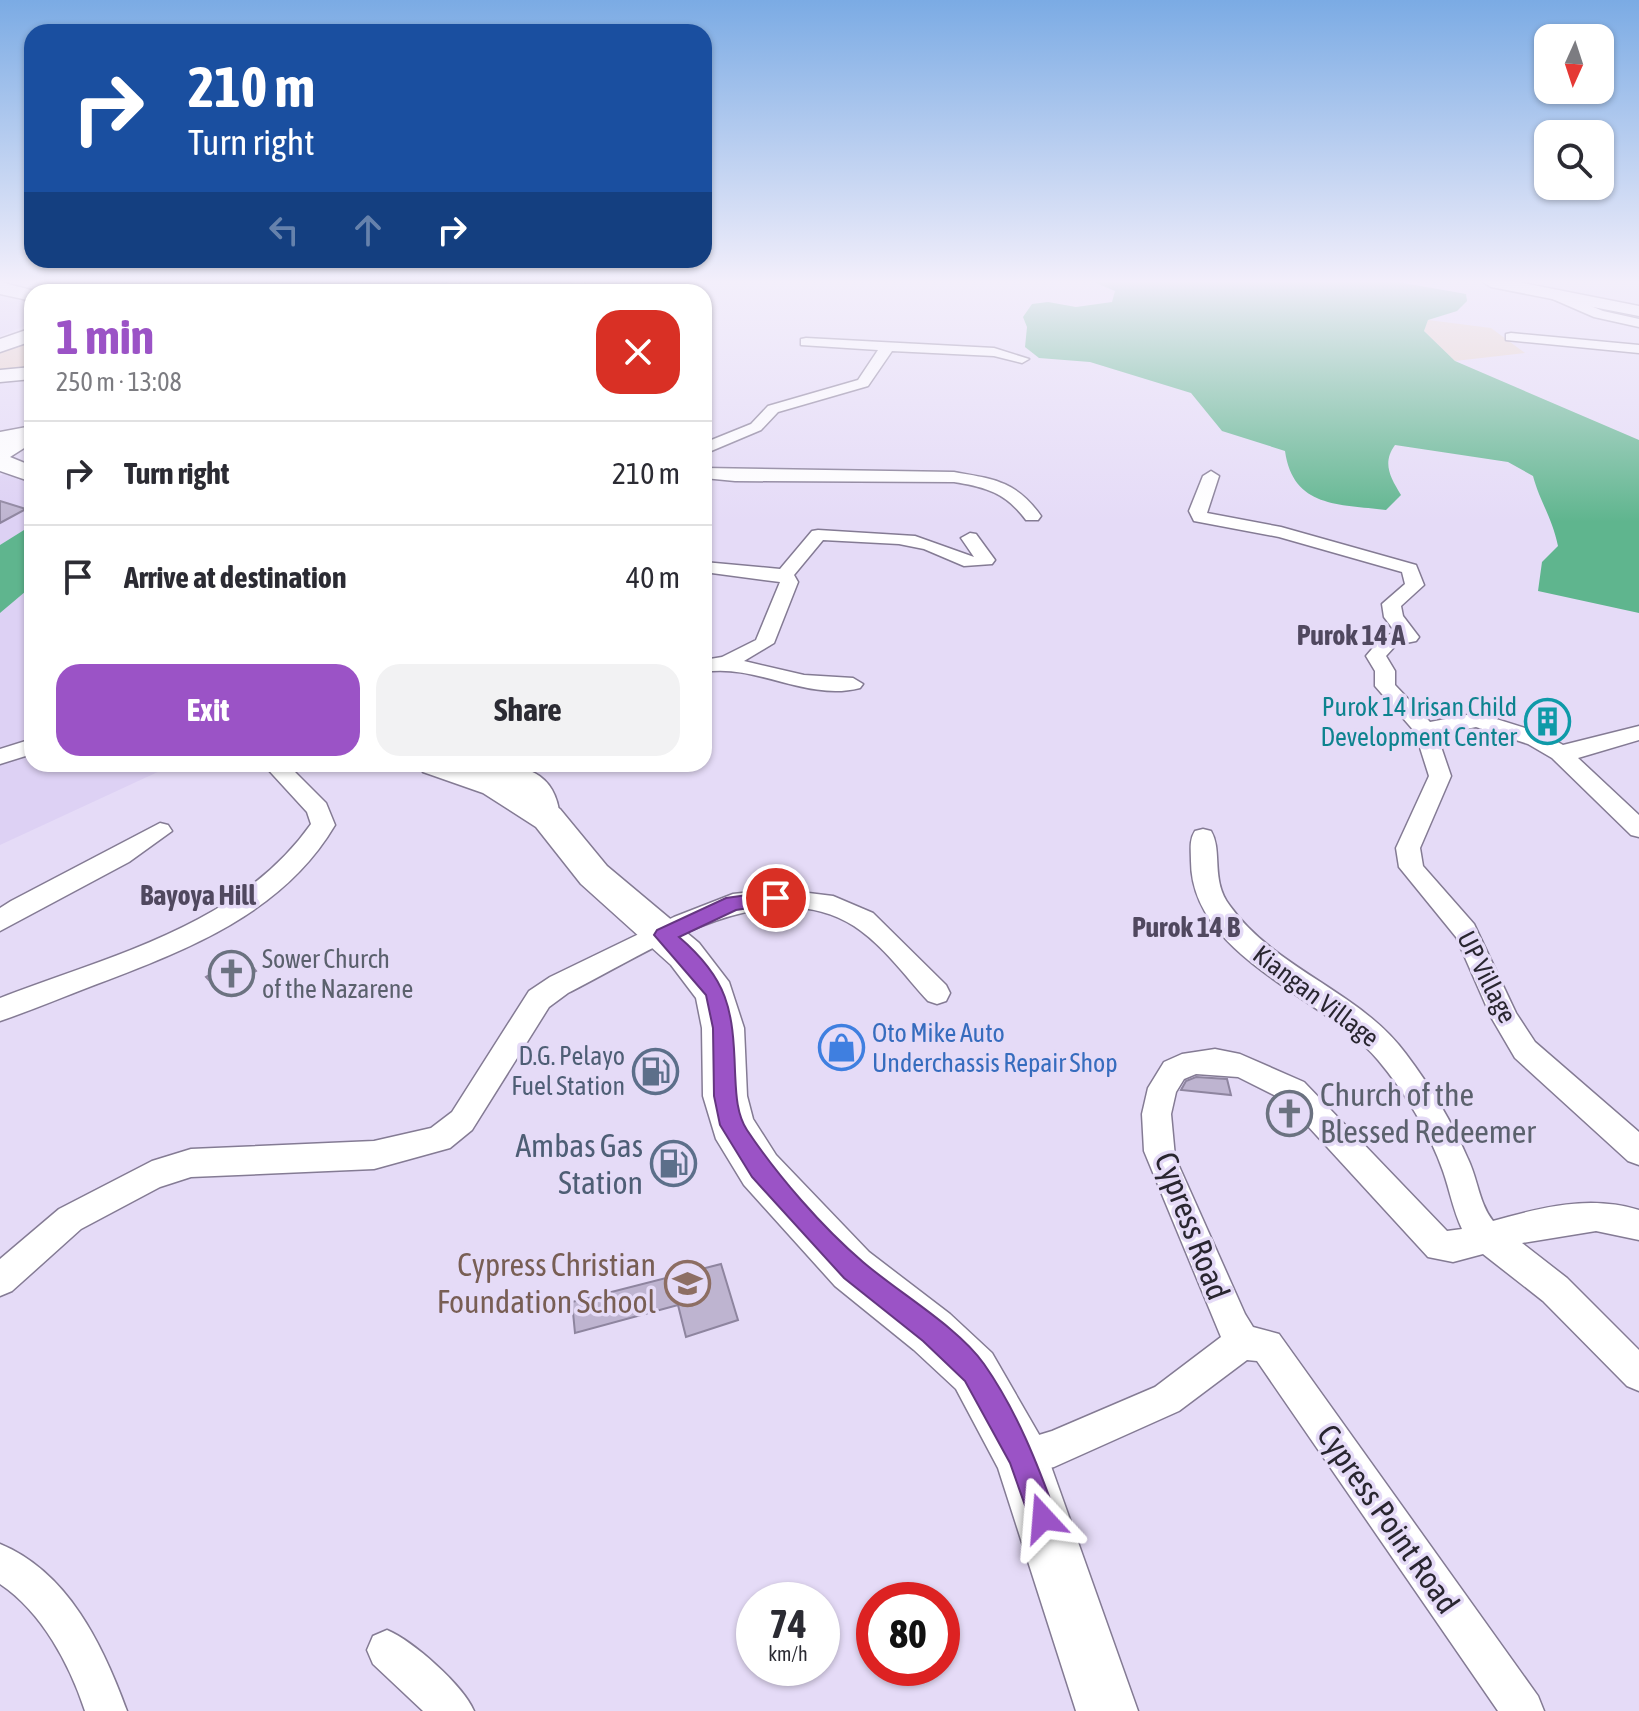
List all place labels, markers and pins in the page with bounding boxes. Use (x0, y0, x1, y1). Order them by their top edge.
place label: Purok 14 Irisan Child Development Center (1320, 692, 1517, 752)
building icon: Purok 14 Irisan Child Development Center (1524, 698, 1572, 746)
pin (742, 864, 810, 932)
place label: Sower Church of the Nazarene (262, 944, 413, 1004)
church icon: Sower Church of the Nazarene (207, 950, 255, 998)
place label: Oto Mike Auto Underchassis Repair Shop (872, 1018, 1118, 1078)
shop icon: Oto Mike Auto Underchassis Repair Shop (817, 1024, 865, 1072)
place label: D.G. Pelayo Fuel Station (511, 1041, 625, 1101)
fuel station icon: D.G. Pelayo Fuel Station (632, 1047, 680, 1095)
place label: Church of the Blessed Redeemer (1320, 1076, 1536, 1150)
church icon: Church of the Blessed Redeemer (1265, 1089, 1313, 1137)
place label: Ambas Gas Station (515, 1127, 643, 1201)
fuel station icon: Ambas Gas Station (650, 1140, 698, 1188)
place label: Cypress Christian Foundation School (437, 1246, 657, 1320)
school or university icon: Cypress Christian Foundation School (663, 1259, 711, 1307)

